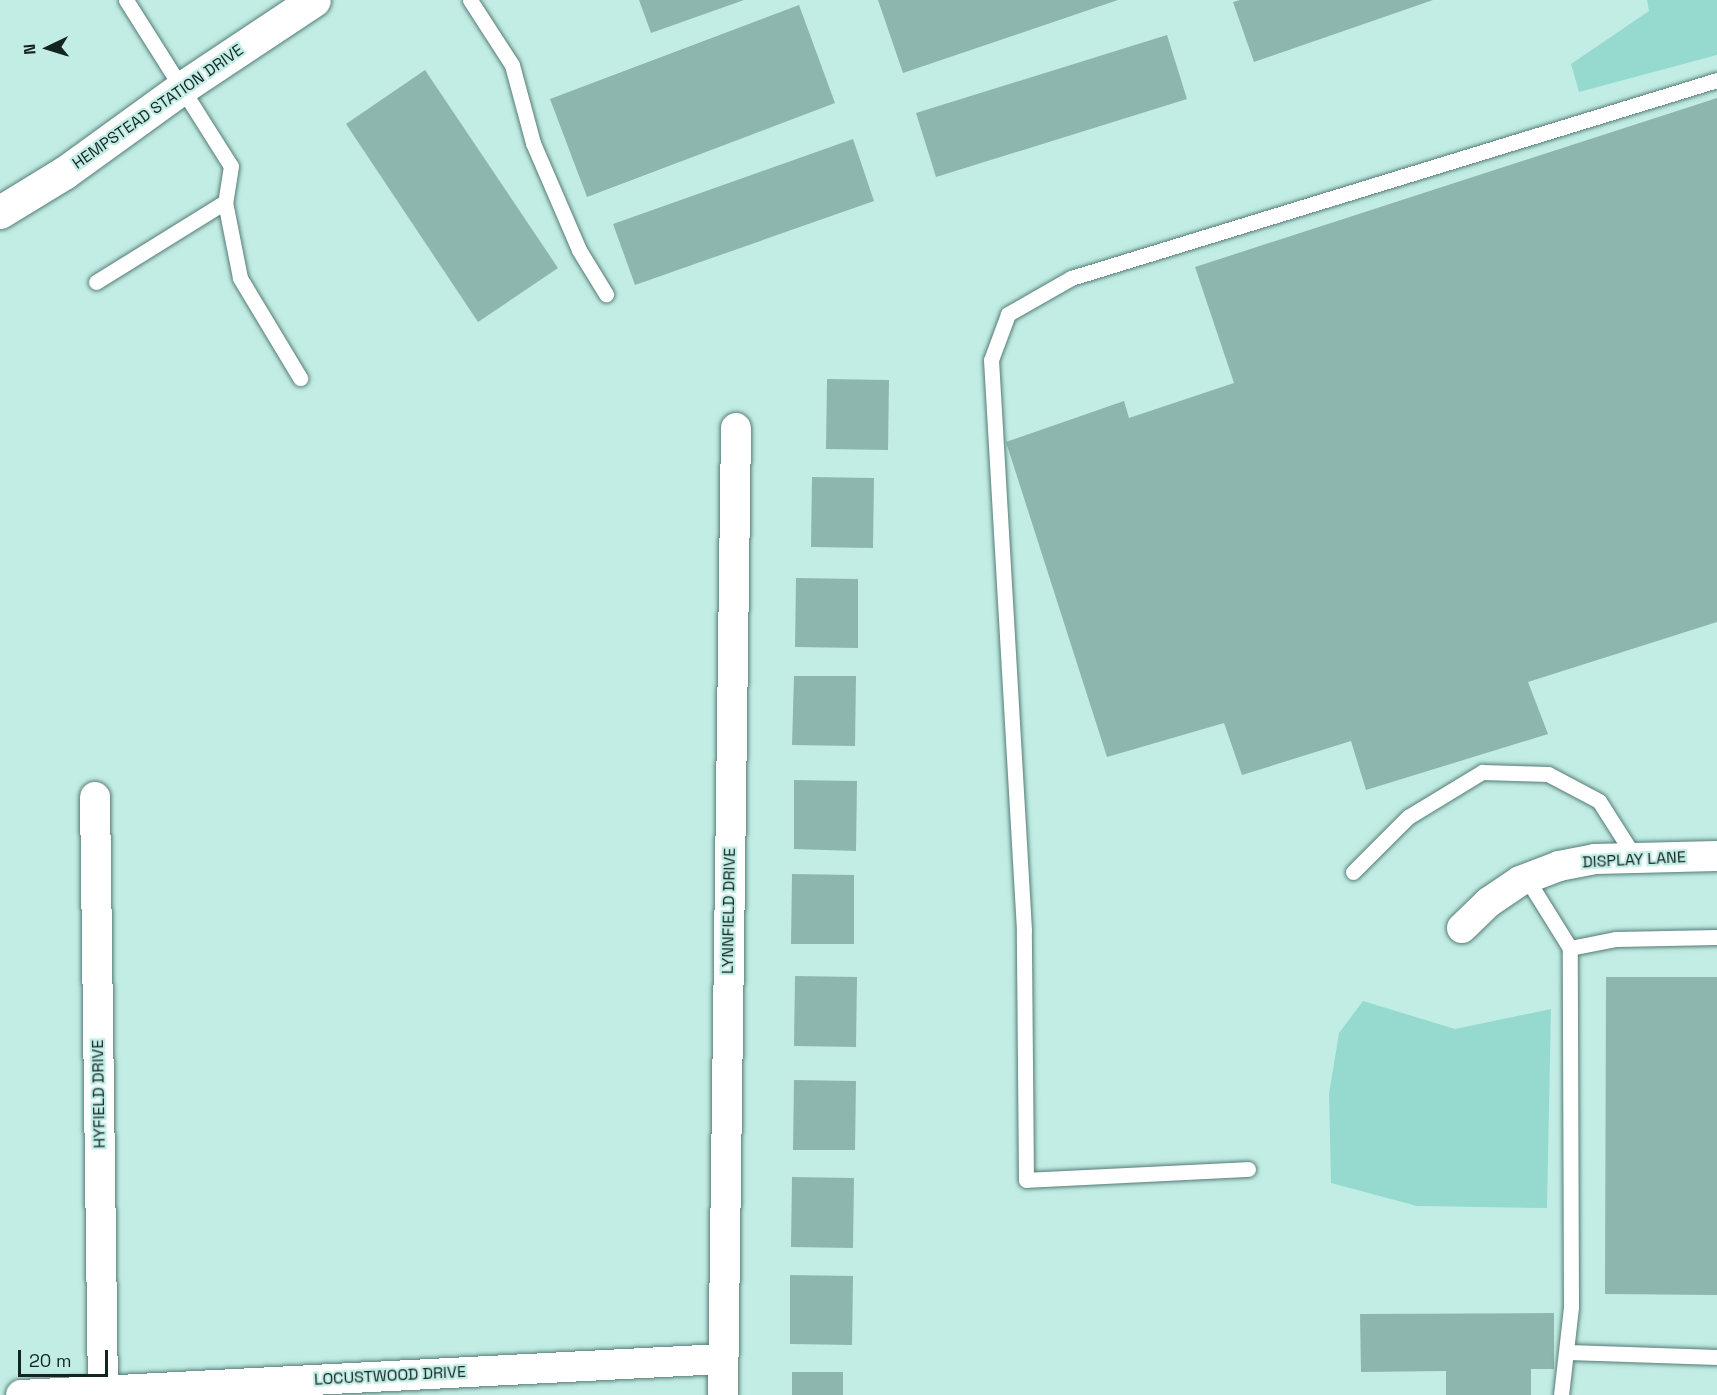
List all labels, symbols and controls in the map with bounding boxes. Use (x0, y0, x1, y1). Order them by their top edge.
north arrow (18, 18, 78, 78)
street label: HEMPSTEAD STATION DRIVE (69, 41, 247, 173)
text: N (19, 43, 40, 55)
street label: LYNNFIELD DRIVE (718, 848, 740, 974)
street label: DISPLAY LANE (1582, 848, 1686, 872)
street label: HYFIELD DRIVE (88, 1039, 110, 1149)
scale bar (21, 1338, 111, 1376)
text: 20 m (29, 1349, 72, 1372)
street label: LOCUSTWOOD DRIVE (314, 1362, 466, 1390)

